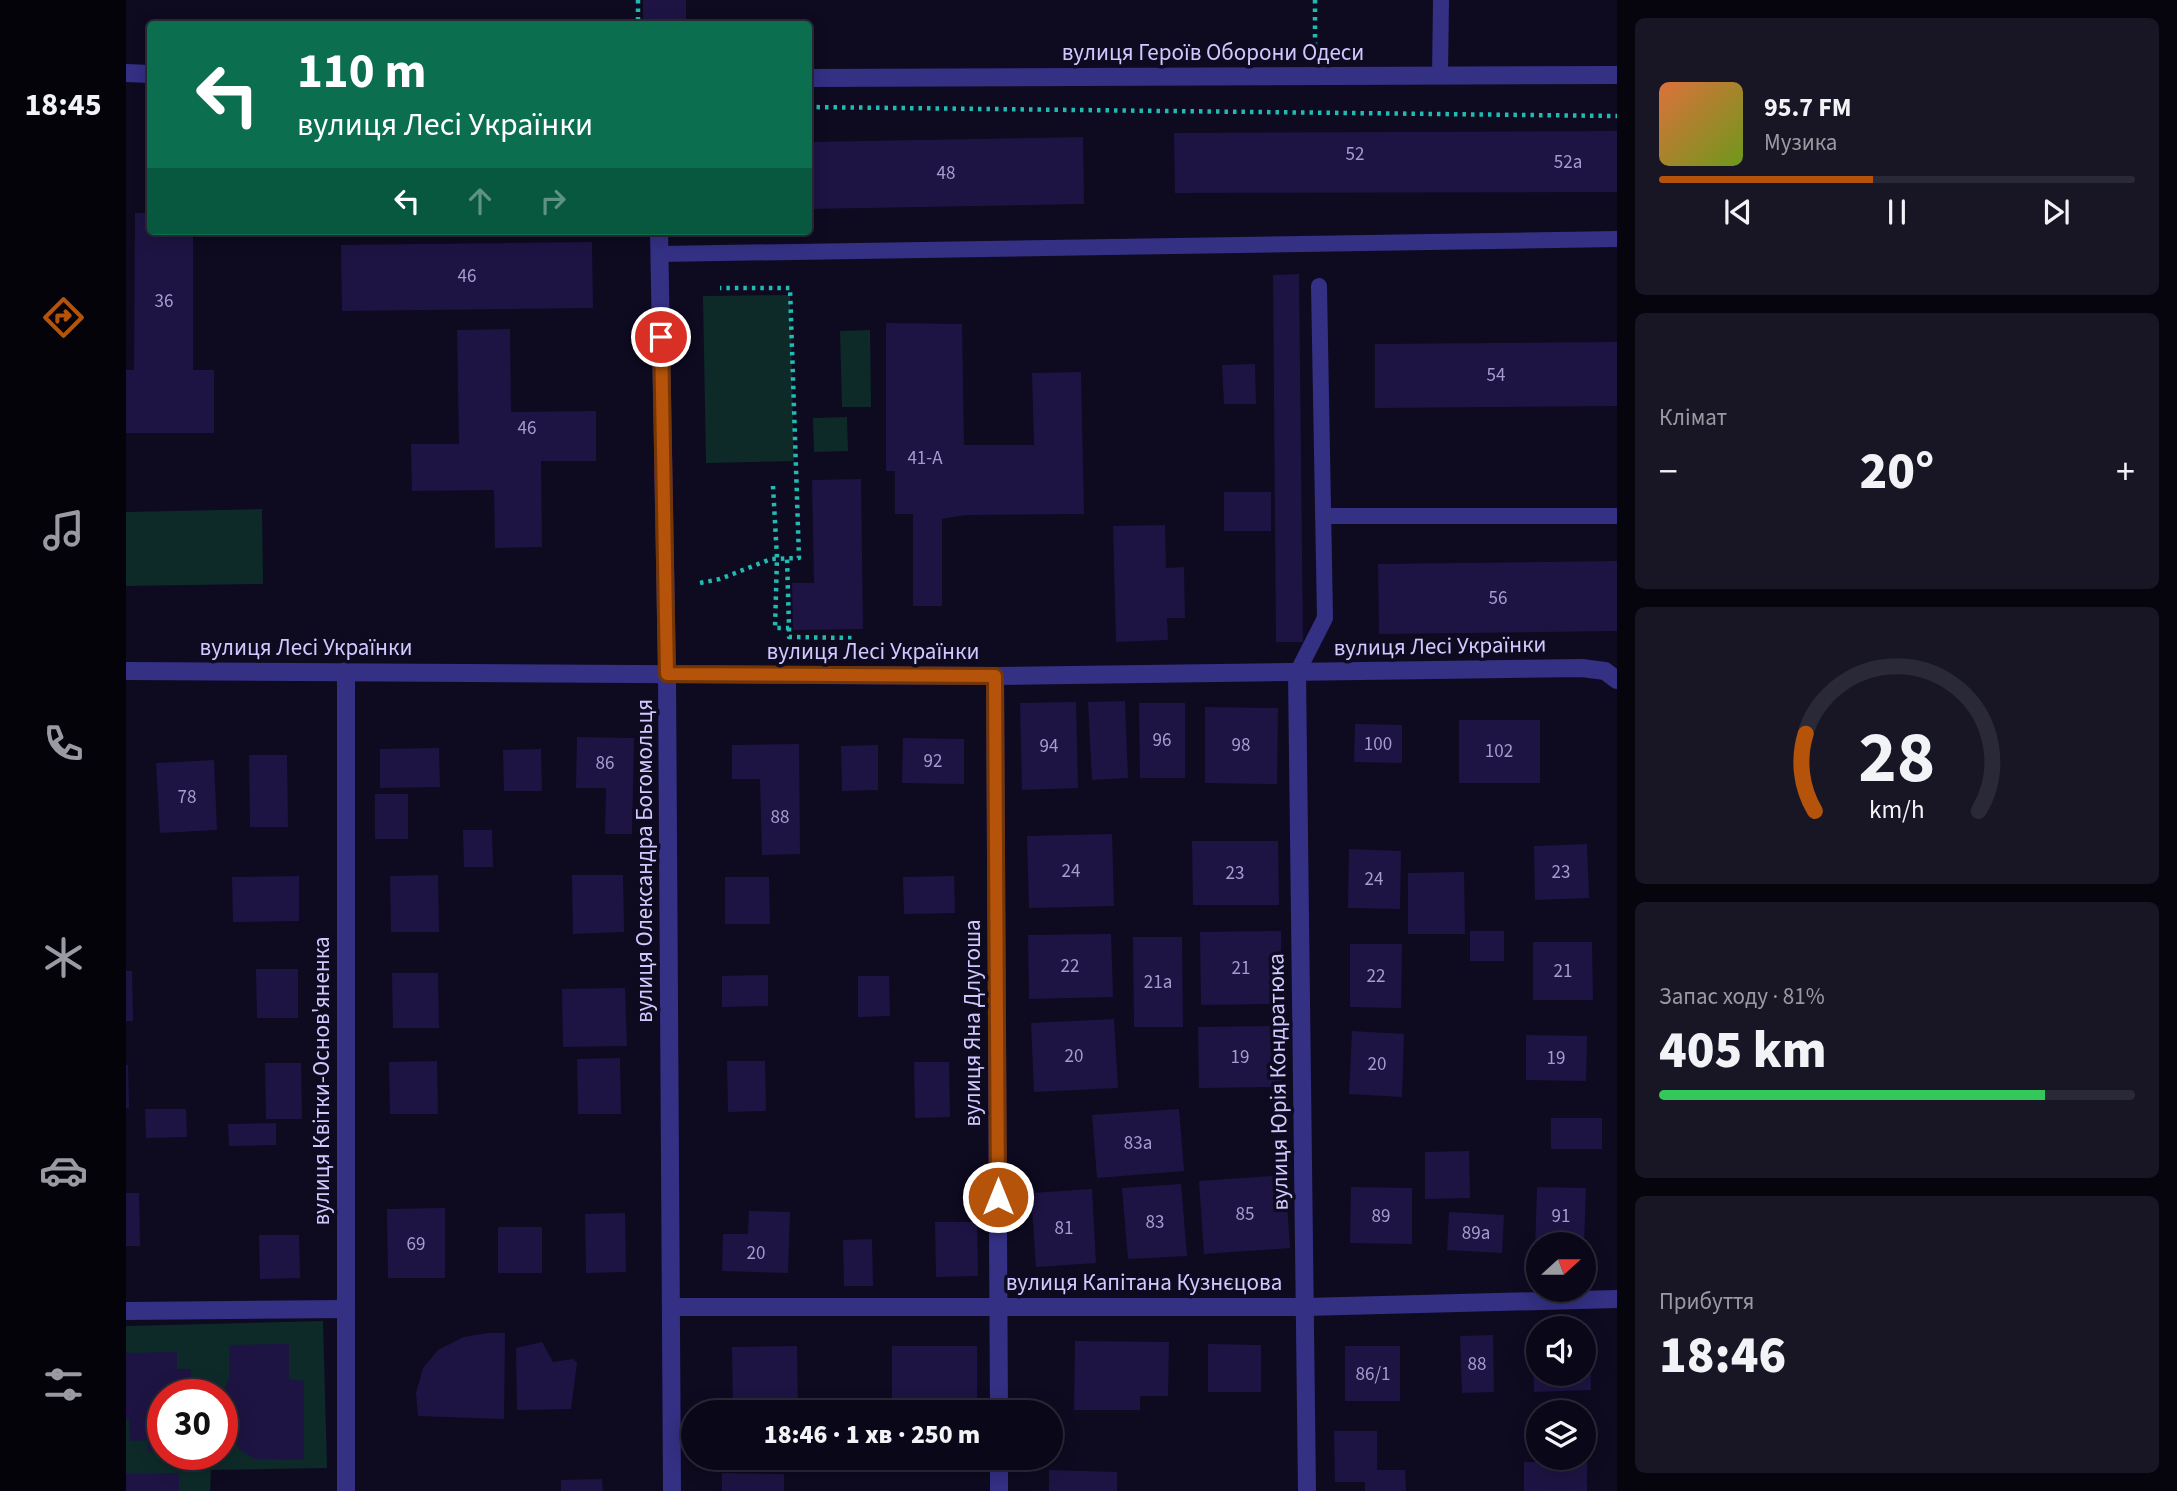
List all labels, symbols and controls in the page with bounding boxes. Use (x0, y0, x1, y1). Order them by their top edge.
street label: вулиця Героїв Оборони Одеси (1062, 36, 1364, 69)
text: 110 m (297, 37, 426, 107)
icon: left (182, 49, 273, 140)
text: 18:45 (24, 82, 102, 128)
text: 95.7 FM (1764, 89, 1852, 126)
text: вулиця Лесі Українки (297, 102, 593, 148)
text: Музика (1764, 126, 1837, 159)
house number: 52 (1346, 141, 1364, 168)
house number: 52а (1554, 149, 1582, 176)
house number: 48 (937, 160, 955, 187)
icon: left (388, 182, 426, 220)
icon: ahead (461, 182, 499, 220)
icon: right (534, 182, 572, 220)
icon: previous (1719, 193, 1757, 231)
icon: pause (1878, 193, 1916, 231)
icon: next (2037, 193, 2075, 231)
house number: 46 (458, 263, 476, 290)
house number: 36 (155, 288, 173, 315)
icon: directions (39, 293, 88, 342)
pin (631, 307, 691, 367)
icon: arrive (642, 318, 680, 356)
house number: 54 (1487, 362, 1505, 389)
text: Клімат (1659, 401, 1727, 434)
house number: 46 (518, 415, 536, 442)
text: 20° (1860, 435, 1934, 509)
house number: 41-А (907, 445, 943, 472)
text: − (1659, 445, 1678, 499)
text: + (2116, 445, 2135, 499)
icon: music (39, 506, 88, 555)
house number: 56 (1489, 585, 1507, 612)
street label: вулиця Лесі Українки (1333, 628, 1547, 664)
street label: вулиця Лесі Українки (200, 631, 412, 664)
street label: вулиця Лесі Українки (767, 635, 979, 668)
street label: вулиця Олександра Богомольця (628, 699, 661, 1023)
text: 28 (1859, 707, 1935, 811)
icon: phone (39, 719, 88, 768)
house number: 96 (1153, 727, 1171, 754)
house number: 100 (1364, 731, 1392, 758)
house number: 98 (1232, 732, 1250, 759)
house number: 94 (1040, 733, 1058, 760)
house number: 102 (1485, 738, 1513, 765)
house number: 92 (924, 748, 942, 775)
house number: 86 (596, 750, 614, 777)
house number: 78 (178, 784, 196, 811)
text: km/h (1869, 792, 1925, 828)
house number: 88 (771, 804, 789, 831)
house number: 24 (1062, 858, 1080, 885)
house number: 23 (1552, 859, 1570, 886)
house number: 23 (1226, 860, 1244, 887)
house number: 24 (1365, 866, 1383, 893)
street label: вулиця Яна Длугоша (956, 919, 989, 1127)
icon: climate (39, 933, 88, 982)
street label: вулиця Квітки-Основ'яненка (305, 936, 338, 1226)
house number: 22 (1061, 953, 1079, 980)
street label: вулиця Юрія Кондратюка (1259, 953, 1297, 1211)
house number: 21 (1232, 955, 1250, 982)
house number: 21 (1554, 958, 1572, 985)
house number: 22 (1367, 963, 1385, 990)
house number: 21а (1144, 969, 1172, 996)
text: Запас ходу · 81% (1659, 980, 1825, 1013)
text: 405 km (1659, 1014, 1827, 1088)
house number: 20 (1065, 1043, 1083, 1070)
house number: 19 (1231, 1044, 1249, 1071)
house number: 19 (1547, 1045, 1565, 1072)
house number: 20 (1368, 1051, 1386, 1078)
house number: 83а (1124, 1130, 1152, 1157)
icon: car (39, 1146, 88, 1195)
position arrow (961, 1160, 1035, 1234)
house number: 85 (1236, 1201, 1254, 1228)
house number: 89 (1372, 1203, 1390, 1230)
house number: 91 (1552, 1203, 1570, 1230)
house number: 83 (1146, 1209, 1164, 1236)
house number: 81 (1055, 1215, 1073, 1242)
house number: 89а (1462, 1220, 1490, 1247)
house number: 69 (407, 1231, 425, 1258)
north arrow (1526, 1232, 1596, 1302)
map controls (1526, 1232, 1596, 1470)
house number: 20 (747, 1240, 765, 1267)
street label: вулиця Капітана Кузнєцова (1006, 1266, 1282, 1299)
text: Прибуття (1659, 1285, 1754, 1318)
button: sound (1526, 1316, 1596, 1386)
text: 18:46 (1659, 1319, 1786, 1393)
house number: 88 (1468, 1351, 1486, 1378)
icon: filters (39, 1360, 88, 1409)
house number: 86/1 (1356, 1361, 1390, 1388)
speed limit sign: 30 (147, 1379, 238, 1470)
button: layers (1526, 1400, 1596, 1470)
text: 18:46 · 1 хв · 250 m (764, 1416, 980, 1453)

